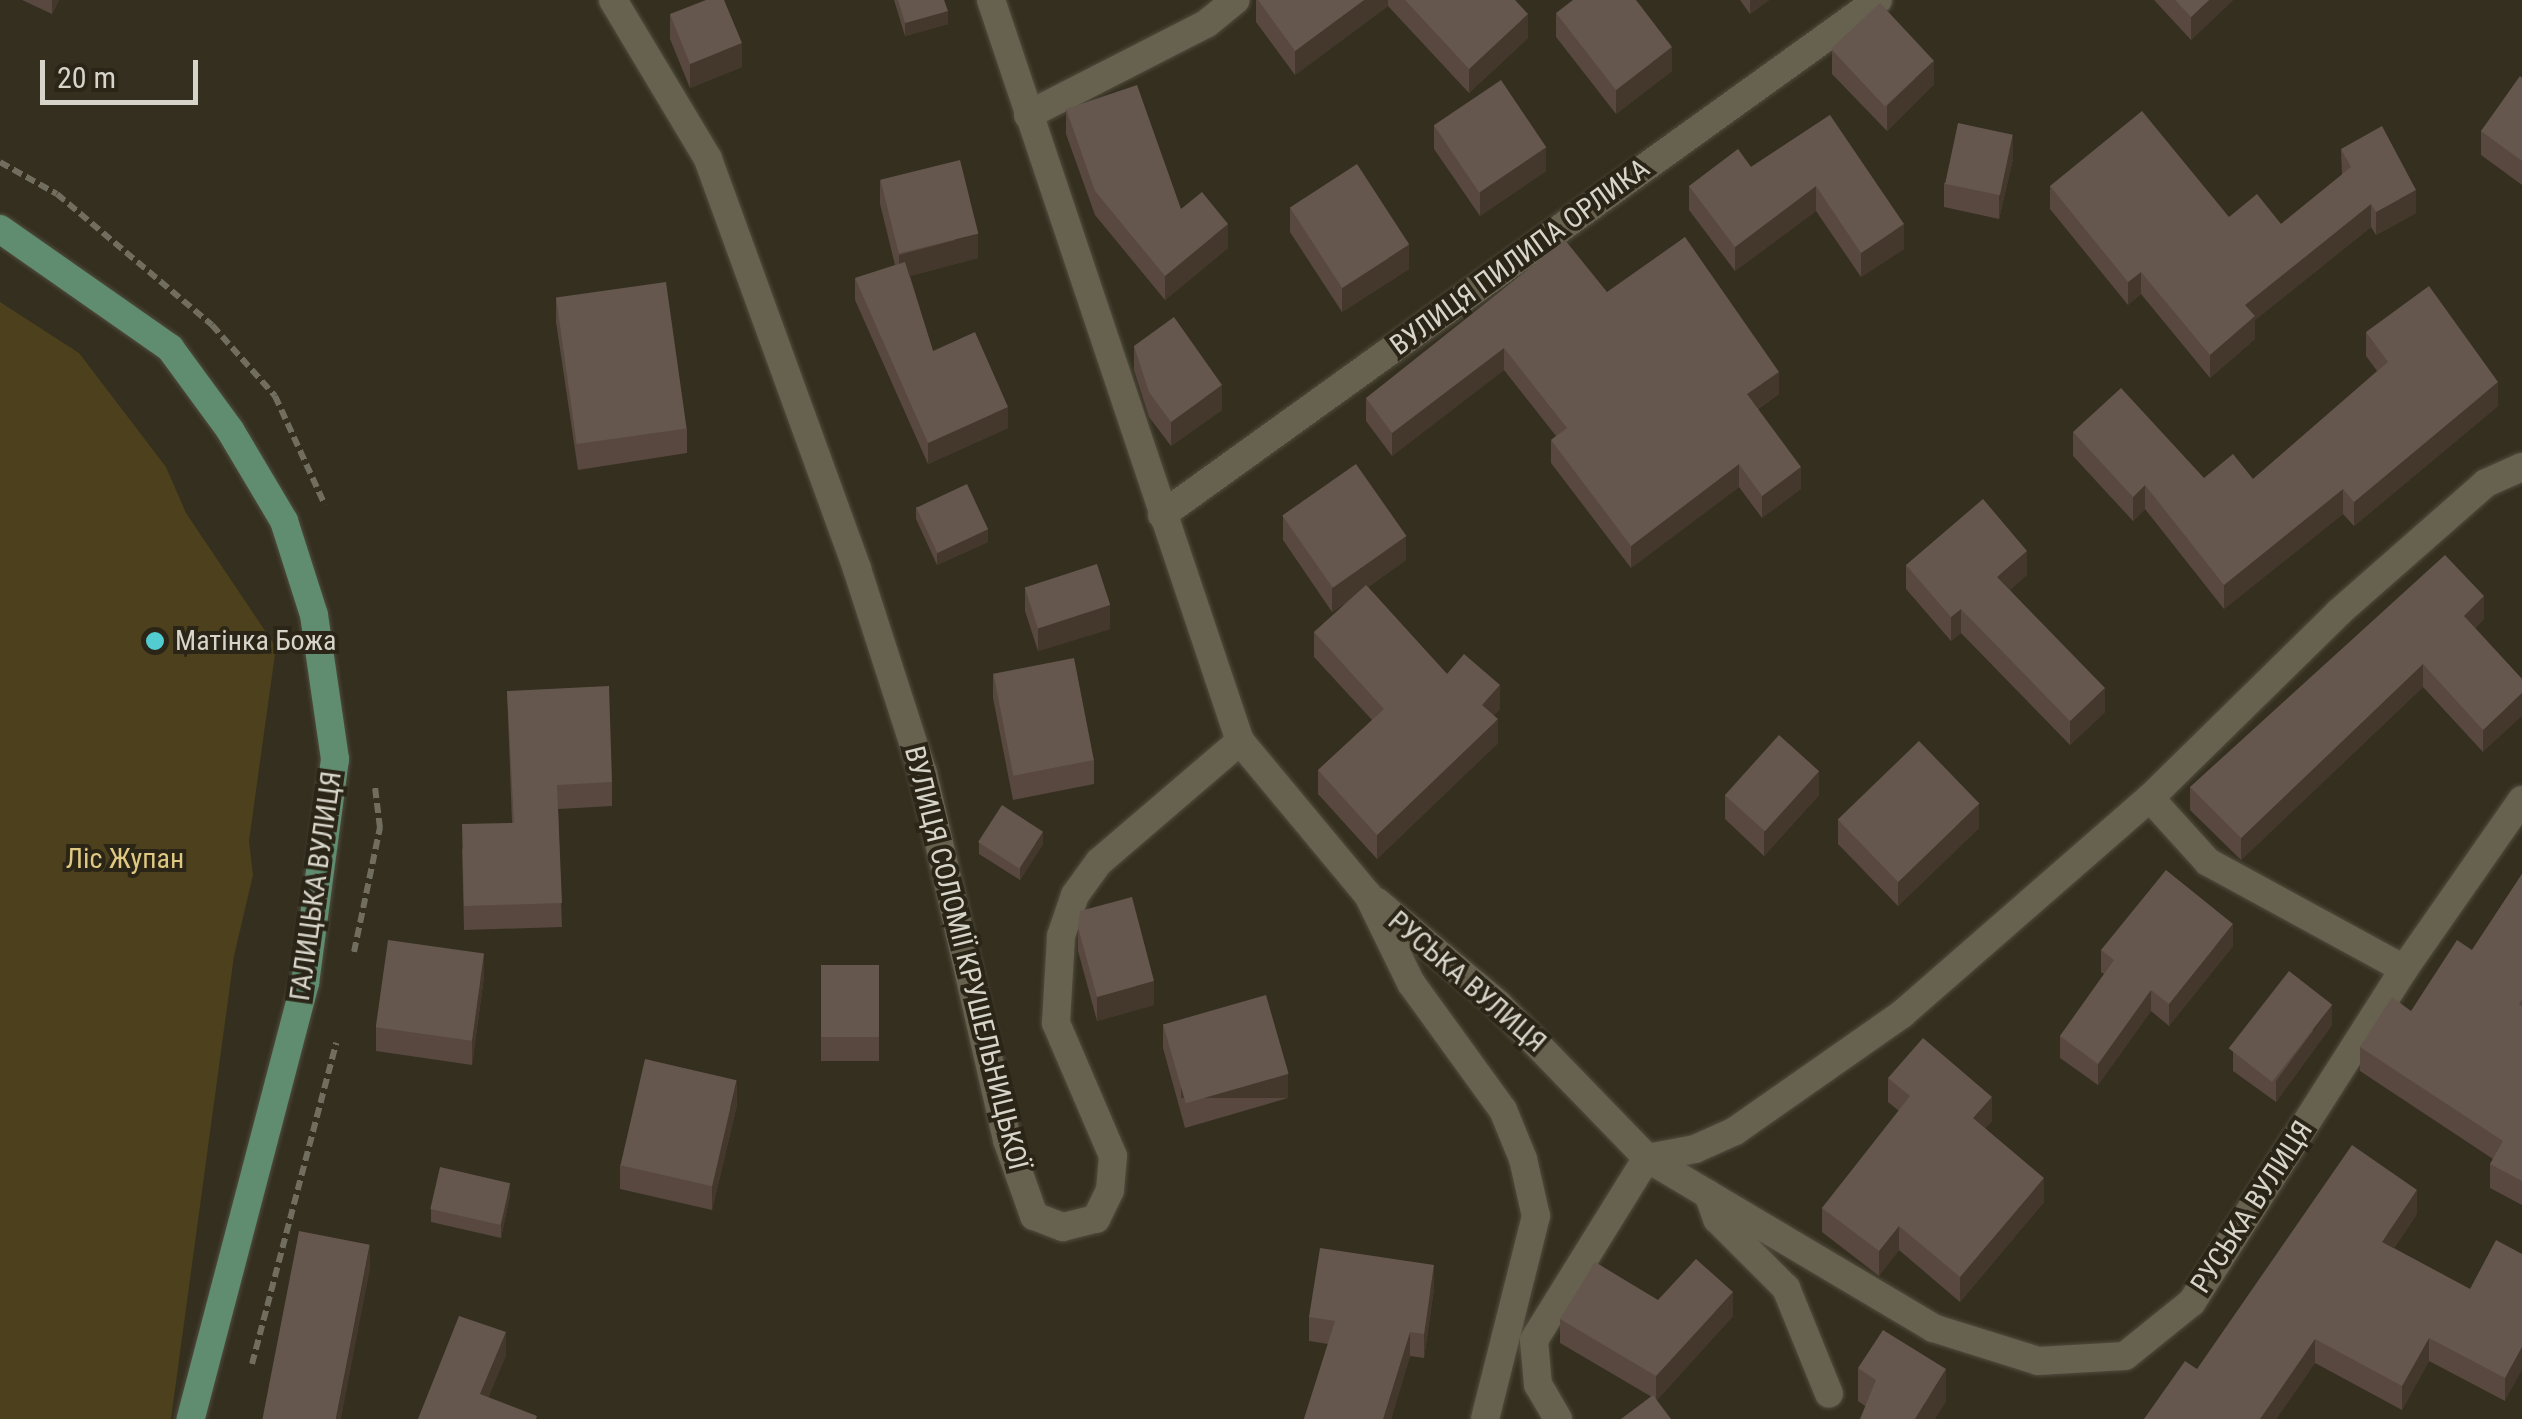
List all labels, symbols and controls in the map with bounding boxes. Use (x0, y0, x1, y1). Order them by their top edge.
scale bar (45, 40, 202, 102)
text: 20 m (57, 60, 116, 95)
street label: ВУЛИЦЯ ПИЛИПА ОРЛИКА (1384, 152, 1656, 362)
place label: Матінка Божа (175, 624, 336, 658)
marker: Матінка Божа (144, 630, 166, 652)
street label: ВУЛИЦЯ СОЛОМІЇ КРУШЕЛЬНИЦЬКОЇ (897, 743, 1035, 1173)
street label: ГАЛИЦЬКА ВУЛИЦЯ (283, 769, 349, 1003)
park label: Ліс Жупан (66, 842, 184, 876)
street label: РУСЬКА ВУЛИЦЯ (1381, 904, 1553, 1060)
street label: РУСЬКА ВУЛИЦЯ (2184, 1115, 2320, 1299)

